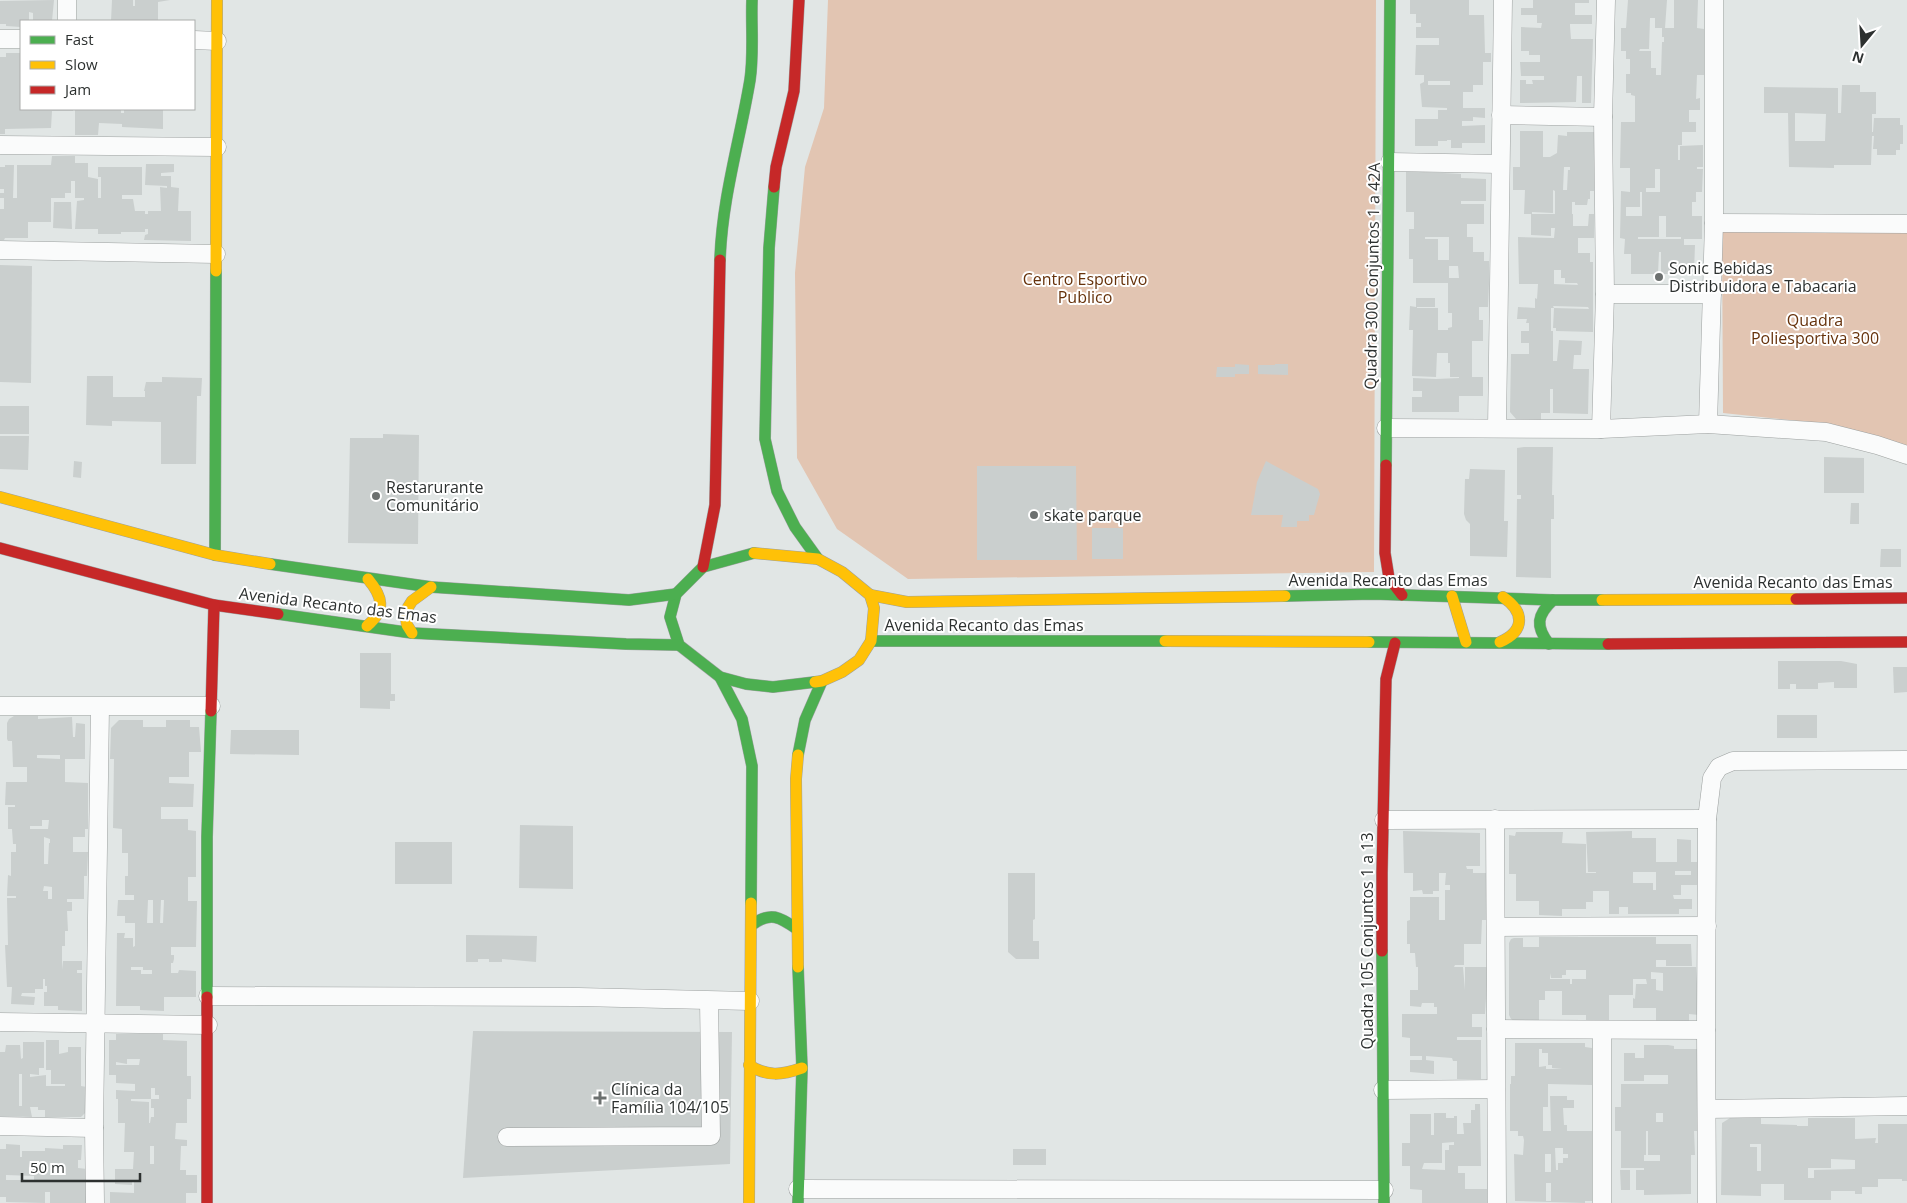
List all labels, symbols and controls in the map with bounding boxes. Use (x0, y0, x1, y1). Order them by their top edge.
legend (20, 20, 195, 110)
north arrow (1837, 20, 1887, 70)
text: Fast (65, 29, 94, 49)
text: N (1849, 47, 1866, 69)
text: Slow (65, 54, 98, 74)
text: Jam (63, 79, 91, 99)
street label: Quadra 300 Conjuntos 1 a 42A (1359, 161, 1385, 390)
place label: Sonic Bebidas Distribuidora e Tabacaria (1669, 257, 1857, 297)
park label: Centro Esportivo Publico (1023, 268, 1147, 308)
marker: Sonic Bebidas Distribuidora e Tabacaria (1653, 271, 1665, 283)
park label: Quadra Poliesportiva 300 (1751, 309, 1879, 349)
place label: Restarurante Comunitário (386, 476, 483, 516)
marker: Restarurante Comunitário (370, 490, 382, 502)
place label: skate parque (1044, 504, 1142, 526)
marker: skate parque (1028, 509, 1040, 521)
street label: Avenida Recanto das Emas (1288, 569, 1488, 591)
street label: Avenida Recanto das Emas (1693, 571, 1893, 593)
street label: Avenida Recanto das Emas (238, 582, 438, 628)
street label: Avenida Recanto das Emas (884, 614, 1084, 636)
street label: Quadra 105 Conjuntos 1 a 13 (1356, 832, 1378, 1050)
place label: Clínica da Família 104/105 (611, 1078, 729, 1118)
marker: Clínica da Família 104/105 (593, 1091, 607, 1105)
scale bar (22, 1150, 140, 1182)
text: 50 m (30, 1157, 65, 1177)

